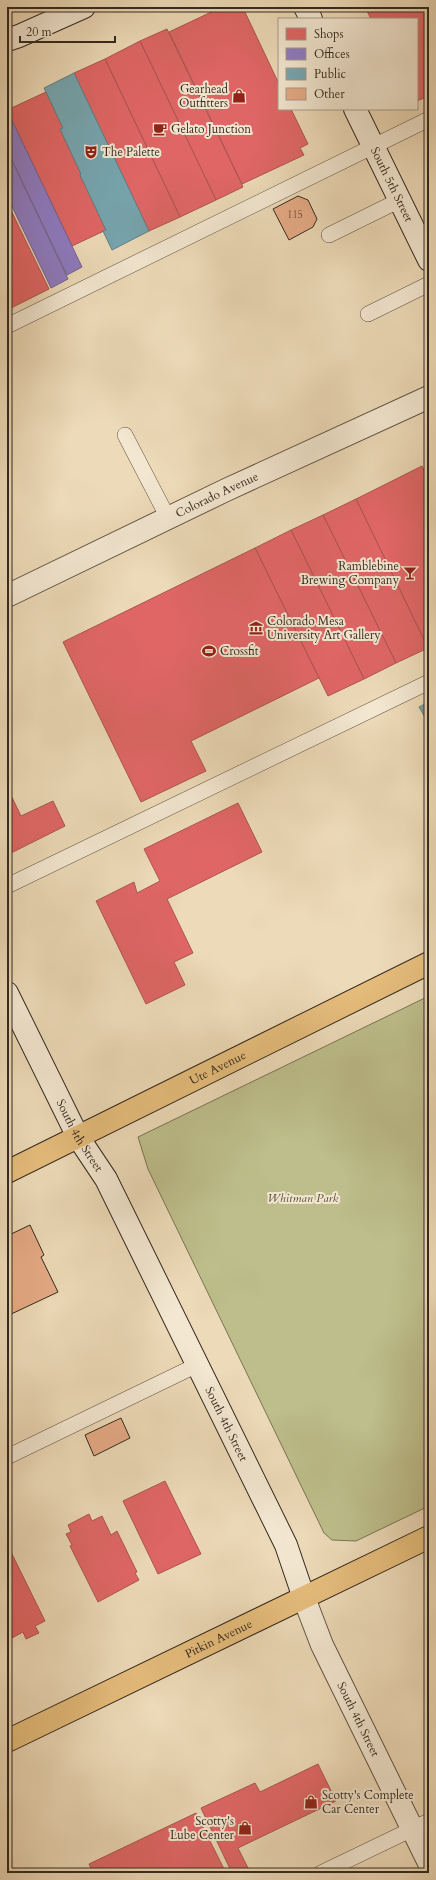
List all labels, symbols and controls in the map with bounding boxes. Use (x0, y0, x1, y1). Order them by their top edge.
scale bar (20, 18, 115, 44)
legend (278, 18, 418, 110)
text: 20 m (26, 24, 53, 40)
text: Shops (314, 26, 343, 42)
text: Offices (314, 46, 350, 62)
text: Public (314, 66, 347, 82)
place label: Gearhead Outfitters (179, 81, 229, 111)
text: Other (314, 86, 345, 102)
shop icon: Gearhead Outfitters (231, 88, 247, 104)
cafe icon: Gelato Junction (152, 121, 168, 137)
place label: Gelato Junction (171, 121, 251, 137)
theatre icon: The Palette (83, 144, 99, 160)
place label: The Palette (102, 144, 160, 160)
street label: South 5th Street (367, 144, 417, 225)
house number: 115 (287, 208, 303, 222)
street label: Colorado Avenue (173, 468, 261, 521)
place label: Ramblebine Brewing Company (301, 558, 400, 588)
bar icon: Ramblebine Brewing Company (402, 565, 418, 581)
place label: Colorado Mesa University Art Gallery (267, 613, 381, 643)
museum icon: Colorado Mesa University Art Gallery (248, 620, 264, 636)
sports icon: Crossfit (201, 643, 217, 659)
place label: Crossfit (220, 643, 259, 659)
street label: Ute Avenue (187, 1047, 249, 1088)
street label: South 4th Street (53, 1096, 107, 1175)
park label: Whitman Park (267, 1190, 339, 1206)
street label: South 4th Street (201, 1384, 252, 1464)
street label: Pitkin Avenue (182, 1616, 255, 1662)
street label: South 4th Street (333, 1679, 384, 1759)
place label: Scotty's Complete Car Center (322, 1787, 414, 1817)
shop icon: Scotty's Complete Car Center (303, 1794, 319, 1810)
place label: Scotty's Lube Center (170, 1813, 235, 1843)
shop icon: Scotty's Lube Center (237, 1820, 253, 1836)

